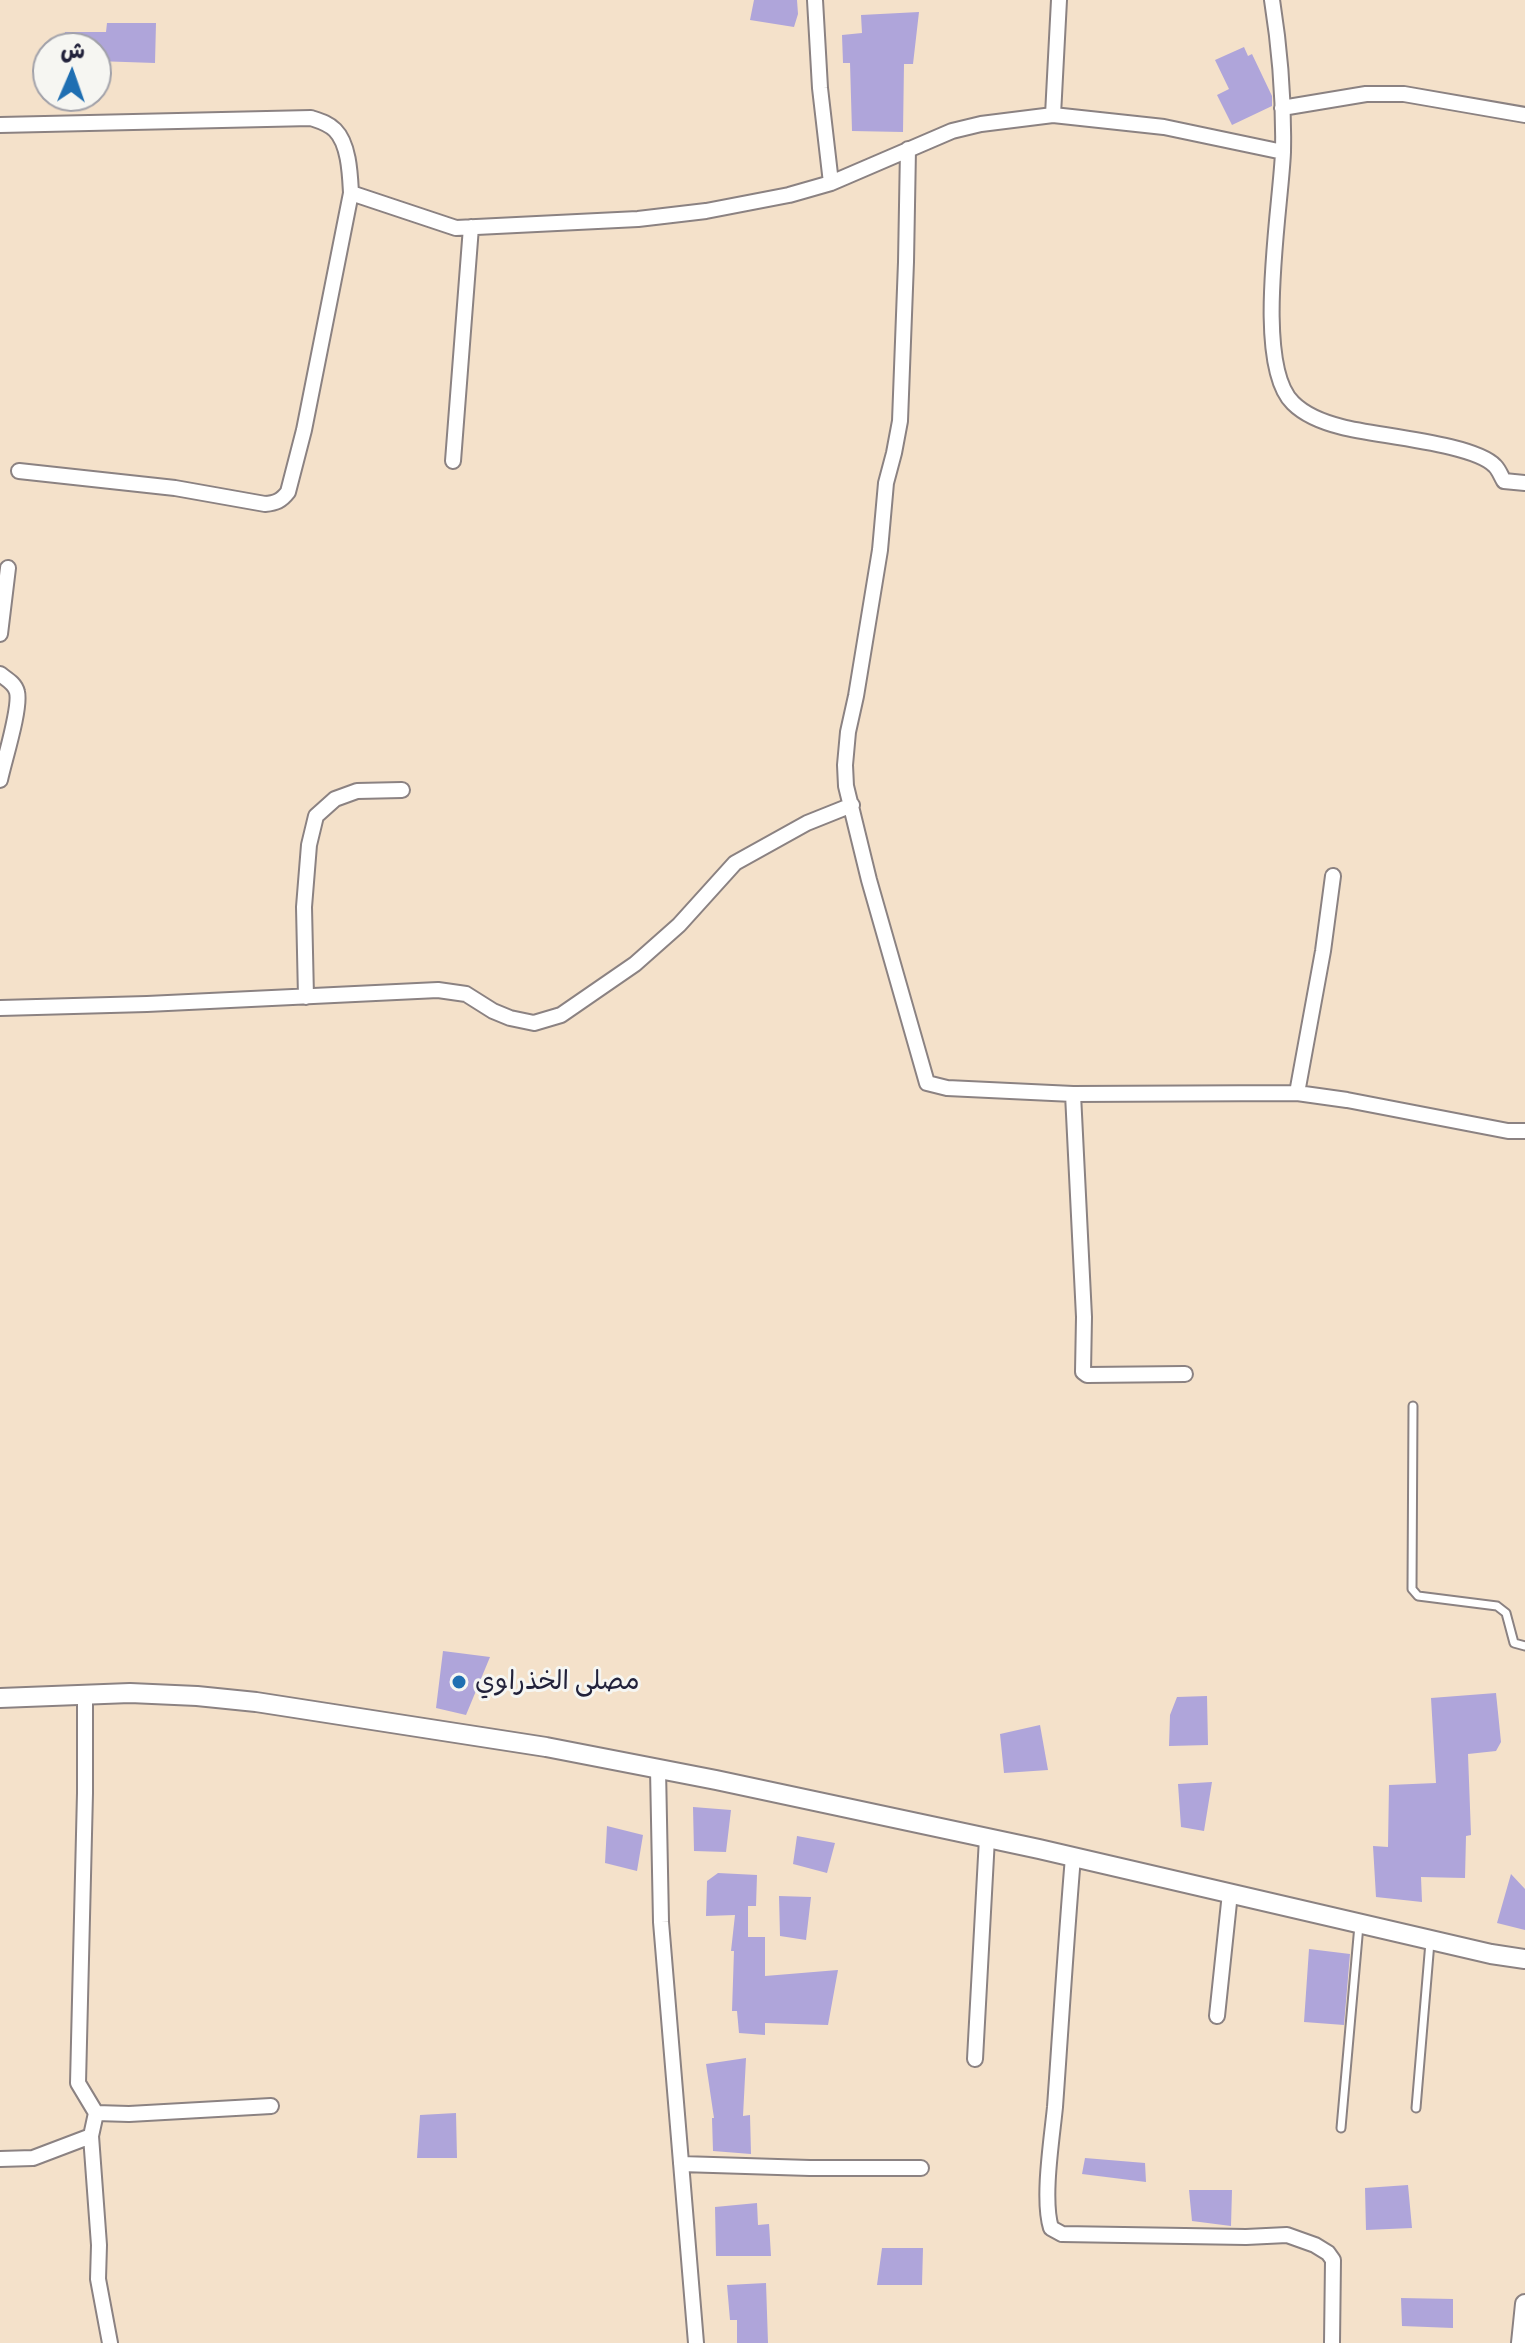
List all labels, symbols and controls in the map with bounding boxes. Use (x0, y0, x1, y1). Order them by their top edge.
north arrow (32, 32, 112, 112)
text: ش (60, 35, 85, 65)
place label: مصلى الخذراوي (475, 1666, 639, 1698)
marker: مصلى الخذراوي (450, 1673, 468, 1691)

